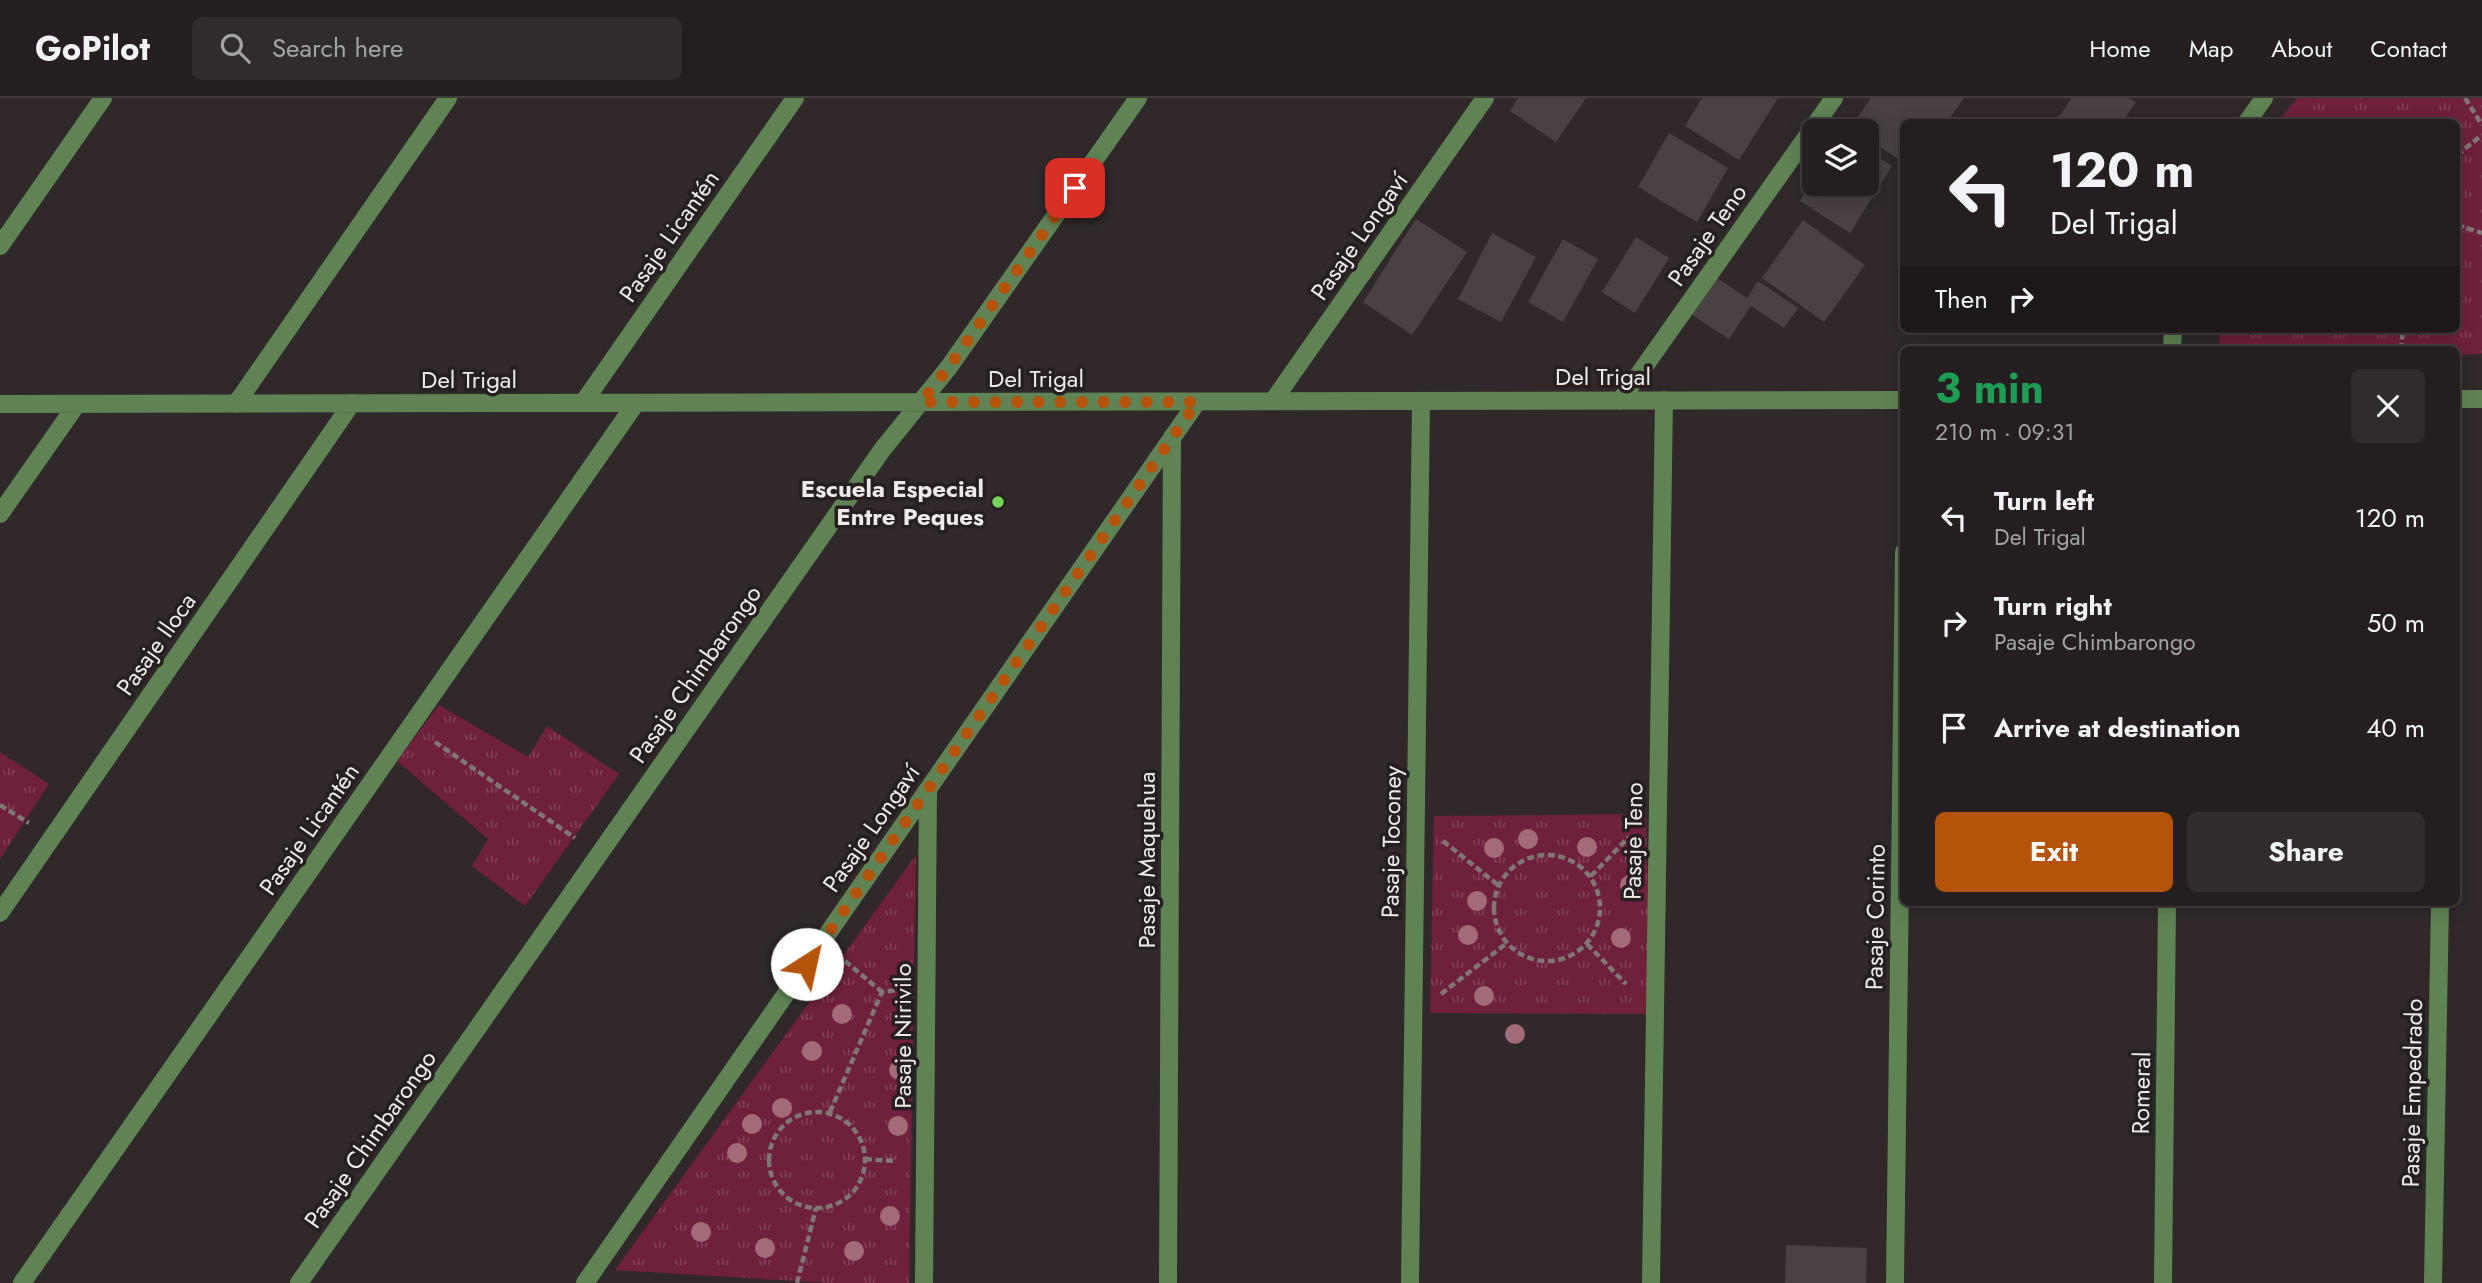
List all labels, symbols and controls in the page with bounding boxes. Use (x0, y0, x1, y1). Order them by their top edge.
search box (192, 17, 682, 80)
text: GoPilot (35, 25, 150, 72)
icon: search (216, 29, 254, 67)
text: Search here (272, 29, 403, 67)
text: Home (2089, 31, 2151, 66)
text: Map (2189, 31, 2233, 66)
text: About (2271, 31, 2332, 66)
text: Contact (2370, 31, 2447, 66)
map controls (1802, 119, 1879, 196)
button: layers (1802, 119, 1879, 196)
text: 120 m (2050, 135, 2194, 205)
icon: left (1935, 147, 2026, 238)
pin (1045, 158, 1105, 218)
street label: Pasaje Licantén (610, 163, 728, 309)
street label: Pasaje Longaví (1302, 164, 1417, 307)
icon: arrive (1056, 169, 1094, 207)
street label: Pasaje Teno (1659, 177, 1755, 293)
text: Del Trigal (2050, 200, 2178, 246)
text: Then (1935, 280, 1988, 318)
icon: right (2002, 280, 2040, 318)
text: 3 min (1935, 358, 2044, 419)
street label: Del Trigal (1555, 359, 1651, 394)
street label: Del Trigal (988, 361, 1084, 396)
street label: Del Trigal (421, 362, 517, 397)
button: close (2351, 369, 2425, 443)
text: 210 m · 09:31 (1935, 415, 2075, 449)
place label: Escuela Especial Entre Peques (801, 471, 984, 534)
text: Turn left (1994, 482, 2094, 520)
marker: Escuela Especial Entre Peques (990, 494, 1006, 510)
icon: left (1935, 499, 1973, 537)
text: 120 m (2355, 499, 2425, 537)
text: Del Trigal (1994, 520, 2086, 554)
street label: Pasaje Chimbarongo (620, 578, 770, 770)
street label: Pasaje Iloca (108, 586, 204, 702)
text: Turn right (1994, 587, 2112, 625)
icon: right (1935, 604, 1973, 642)
text: 50 m (2367, 604, 2425, 642)
text: Pasaje Chimbarongo (1994, 625, 2196, 659)
icon: arrive (1935, 709, 1973, 747)
text: Arrive at destination (1994, 709, 2241, 747)
text: 40 m (2366, 709, 2425, 747)
street label: Pasaje Licantén (250, 756, 368, 902)
street label: Pasaje Longaví (814, 756, 929, 899)
street label: Pasaje Toconey (1372, 765, 1410, 918)
street label: Pasaje Maquehua (1129, 771, 1164, 949)
street label: Pasaje Teno (1614, 782, 1652, 900)
button: Exit (1935, 812, 2173, 892)
button: Share (2187, 812, 2425, 892)
street label: Pasaje Corinto (1856, 844, 1894, 990)
position arrow (770, 927, 844, 1001)
street label: Pasaje Nirivilo (885, 963, 920, 1109)
street label: Pasaje Empedrado (2393, 998, 2431, 1188)
street label: Pasaje Chimbarongo (295, 1043, 445, 1235)
street label: Romeral (2123, 1051, 2159, 1135)

